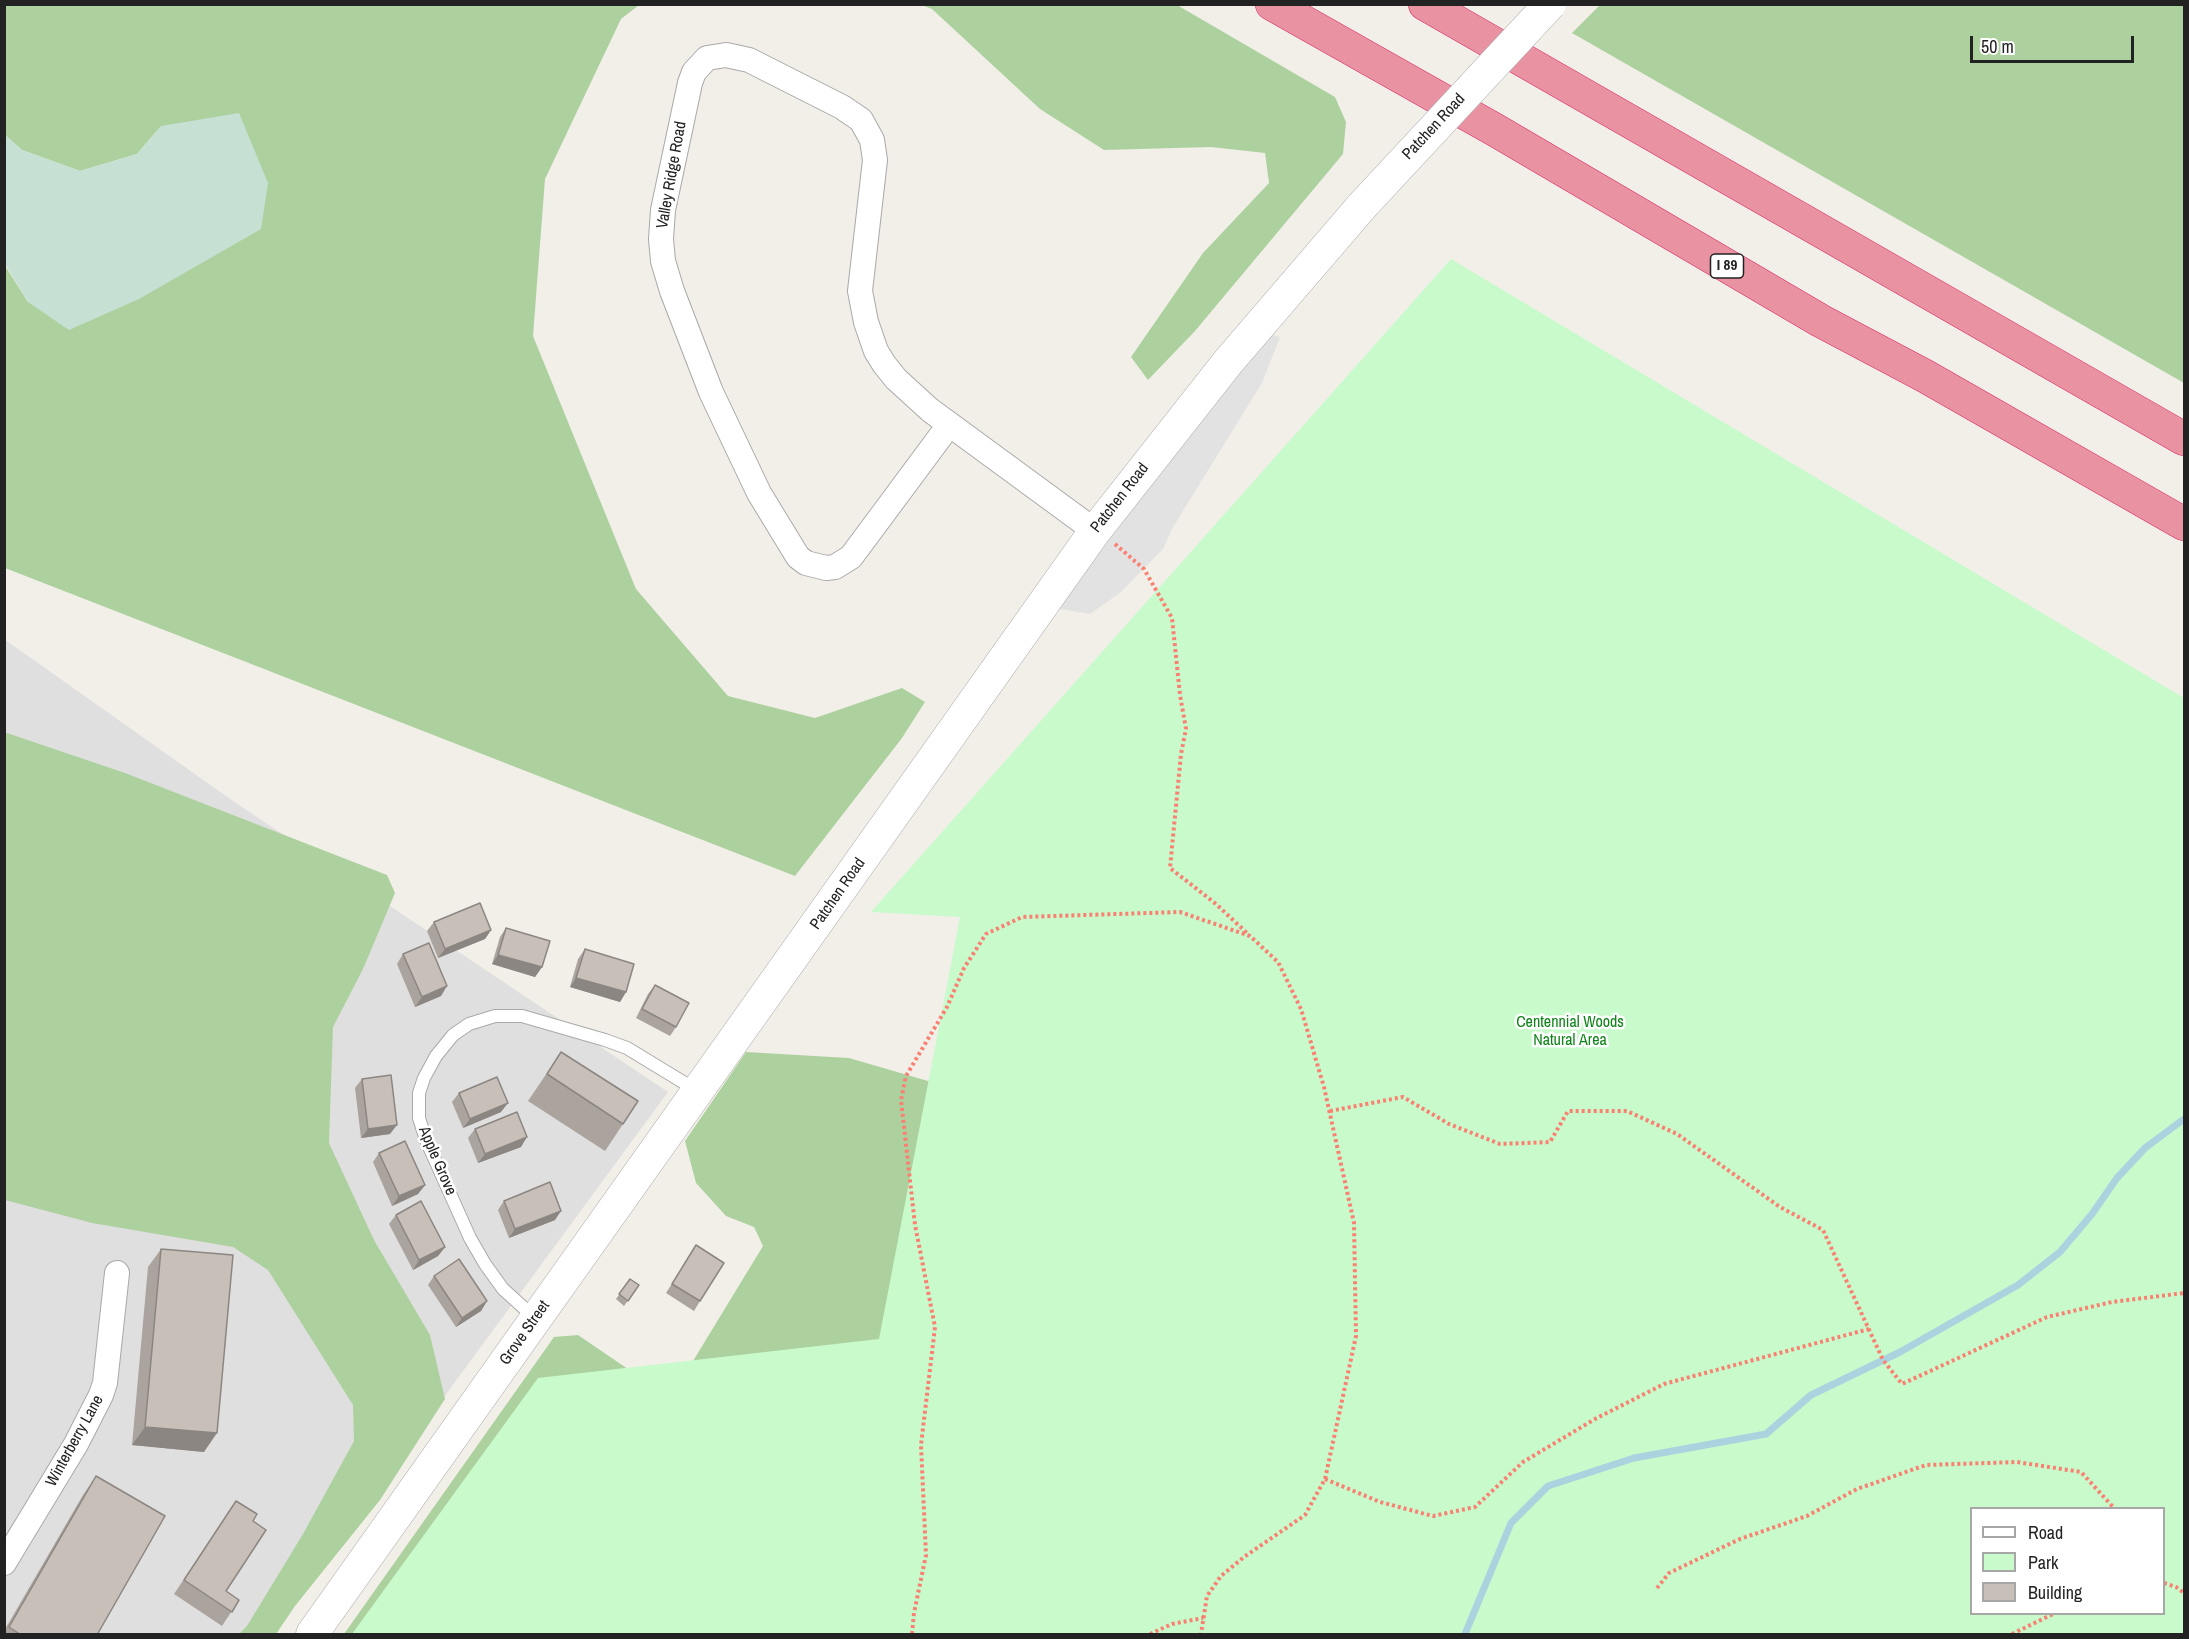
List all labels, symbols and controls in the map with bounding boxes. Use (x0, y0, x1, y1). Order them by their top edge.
scale bar (1973, 24, 2136, 62)
text: 50 m (1981, 34, 2014, 59)
street label: Patchen Road (1399, 90, 1469, 164)
street label: Valley Ridge Road (653, 120, 691, 230)
road number: I 89 (1710, 254, 1744, 278)
street label: Patchen Road (1087, 459, 1153, 537)
street label: Patchen Road (806, 854, 870, 934)
park label: Centennial Woods Natural Area (1516, 1013, 1624, 1051)
street label: Apple Grove (414, 1124, 460, 1198)
street label: Grove Street (496, 1297, 554, 1369)
street label: Winterberry Lane (42, 1392, 108, 1490)
legend (1970, 1507, 2165, 1615)
text: Road (2028, 1520, 2063, 1545)
text: Park (2028, 1550, 2058, 1575)
text: Building (2028, 1580, 2082, 1605)

